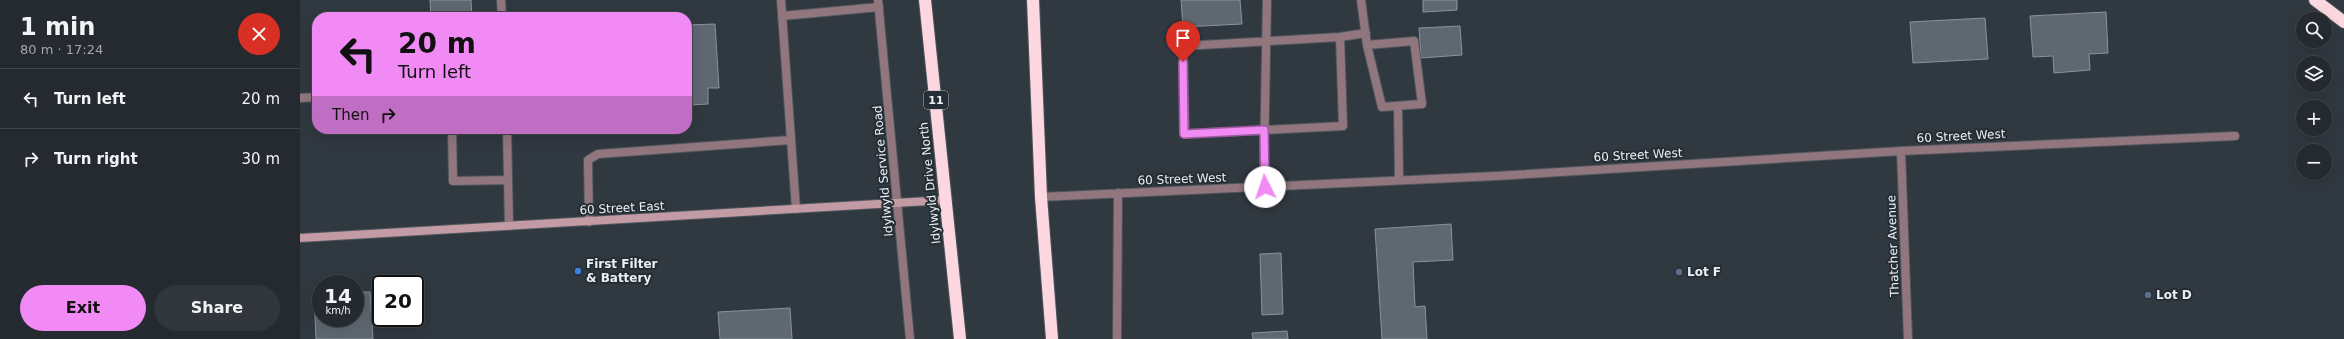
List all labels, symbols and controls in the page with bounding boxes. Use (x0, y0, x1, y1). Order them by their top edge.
map controls (2296, 12, 2332, 180)
button: search (2296, 12, 2332, 48)
text: 1 min (20, 13, 95, 41)
button: close (238, 13, 280, 55)
pin (1166, 21, 1200, 62)
text: 20 m (398, 27, 476, 60)
icon: arrive (1172, 27, 1194, 49)
icon: left (332, 28, 384, 80)
text: 80 m · 17:24 (20, 42, 103, 57)
button: layers (2296, 56, 2332, 92)
text: Turn left (398, 61, 471, 82)
icon: left (20, 88, 42, 110)
text: Turn left (54, 90, 126, 108)
text: 20 m (242, 90, 280, 108)
road number: 11 (924, 91, 948, 109)
button: + (2296, 100, 2332, 136)
icon: right (377, 104, 399, 126)
street label: Idylwyld Service Road (870, 105, 896, 237)
text: Then (332, 106, 369, 124)
street label: Idylwyld Drive North (917, 121, 943, 245)
street label: 60 Street West (1916, 127, 2006, 145)
button: − (2296, 144, 2332, 180)
street label: 60 Street West (1593, 146, 1683, 164)
icon: right (20, 148, 42, 170)
text: Turn right (54, 150, 138, 168)
text: 30 m (242, 150, 280, 168)
position arrow (1244, 166, 1286, 208)
street label: 60 Street West (1137, 170, 1227, 188)
street label: Thatcher Avenue (1884, 195, 1902, 298)
street label: 60 Street East (579, 199, 665, 217)
place label: First Filter & Battery (586, 257, 658, 285)
place label: Lot F (1687, 265, 1721, 279)
marker: First Filter & Battery (573, 266, 583, 276)
marker: Lot F (1674, 267, 1684, 277)
speed limit sign: 20 (372, 275, 424, 327)
text: 14 (324, 284, 352, 308)
button: Exit (20, 285, 146, 331)
button: Share (154, 285, 280, 331)
place label: Lot D (2156, 288, 2192, 302)
marker: Lot D (2143, 290, 2153, 300)
text: km/h (325, 305, 351, 316)

